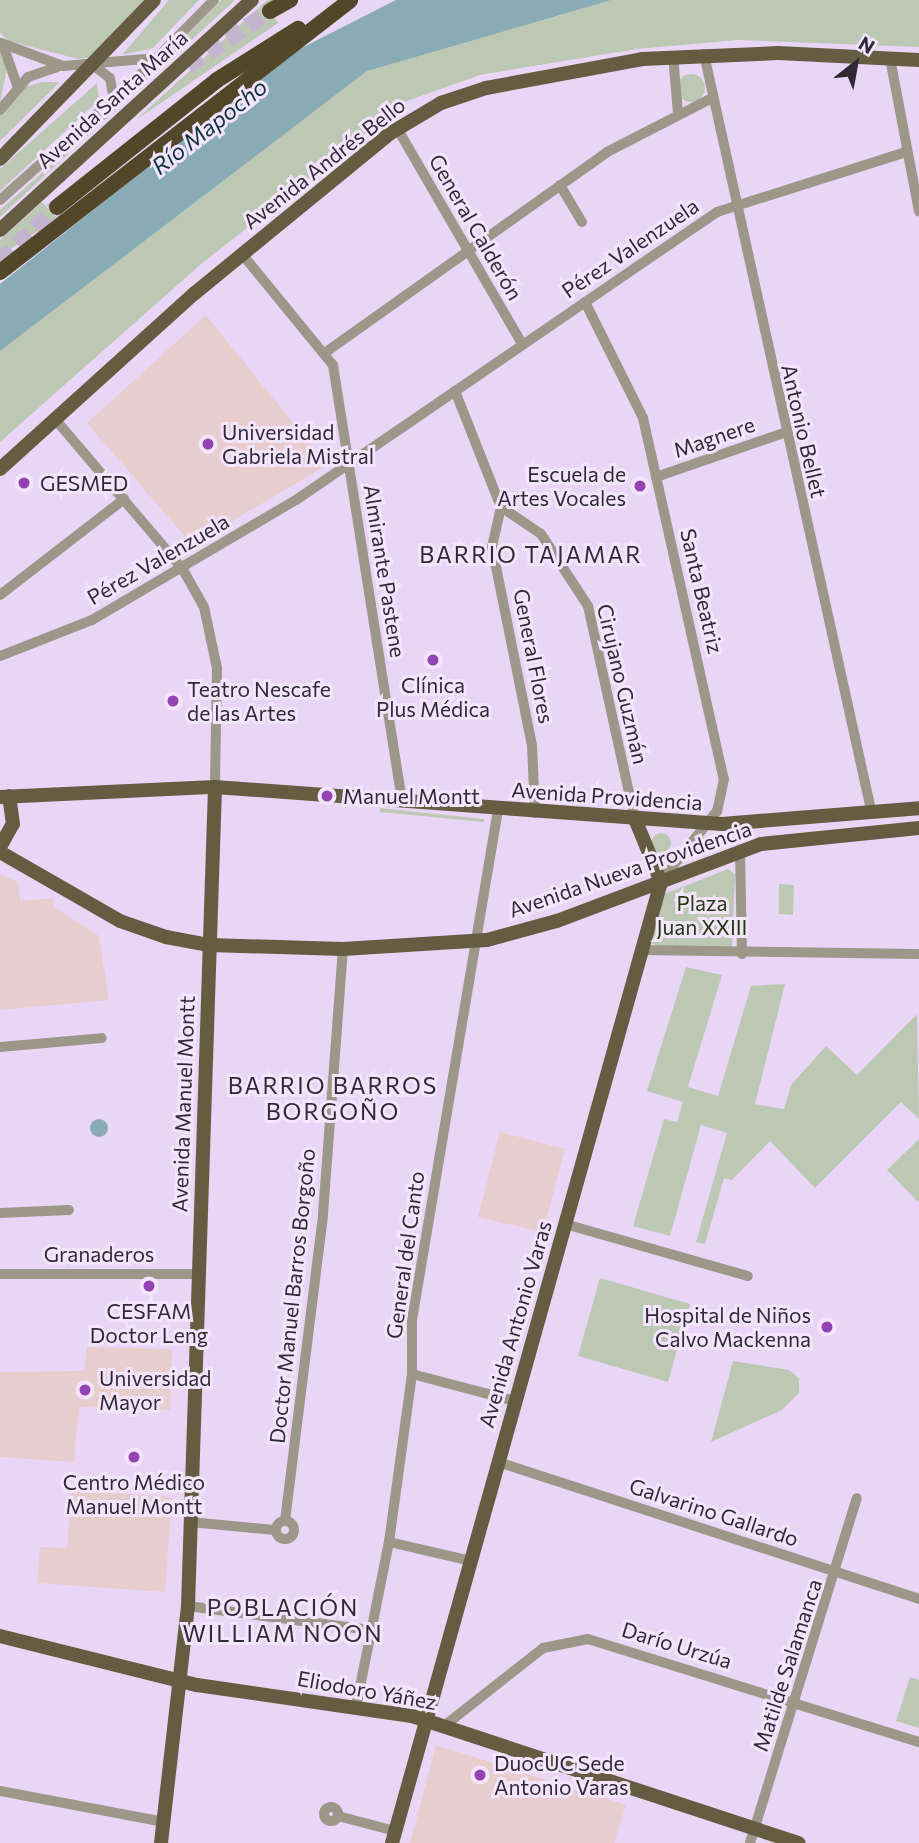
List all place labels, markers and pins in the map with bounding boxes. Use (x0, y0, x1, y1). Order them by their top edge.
place label: Universidad Gabriela Mistral (222, 419, 374, 469)
marker: Universidad Gabriela Mistral (200, 436, 216, 452)
place label: Escuela de Artes Vocales (497, 461, 626, 511)
place label: GESMED (40, 470, 128, 496)
marker: GESMED (14, 473, 34, 493)
marker: Escuela de Artes Vocales (632, 478, 648, 494)
marker: Clínica Plus Médica (423, 650, 443, 670)
place label: Clínica Plus Médica (376, 672, 490, 722)
place label: Teatro Nescafe de las Artes (187, 676, 331, 726)
marker: Teatro Nescafe de las Artes (165, 693, 181, 709)
place label: Manuel Montt (343, 783, 480, 809)
marker: Manuel Montt (317, 786, 337, 806)
marker: CESFAM Doctor Leng (139, 1276, 159, 1296)
place label: CESFAM Doctor Leng (90, 1298, 208, 1348)
place label: Hospital de Niños Calvo Mackenna (644, 1302, 811, 1352)
marker: Hospital de Niños Calvo Mackenna (817, 1317, 837, 1337)
place label: Universidad Mayor (99, 1365, 211, 1415)
marker: Universidad Mayor (77, 1382, 93, 1398)
marker: Centro Médico Manuel Montt (124, 1447, 144, 1467)
place label: Centro Médico Manuel Montt (63, 1469, 205, 1519)
place label: DuocUC Sede Antonio Varas (494, 1750, 629, 1800)
marker: DuocUC Sede Antonio Varas (472, 1767, 488, 1783)

